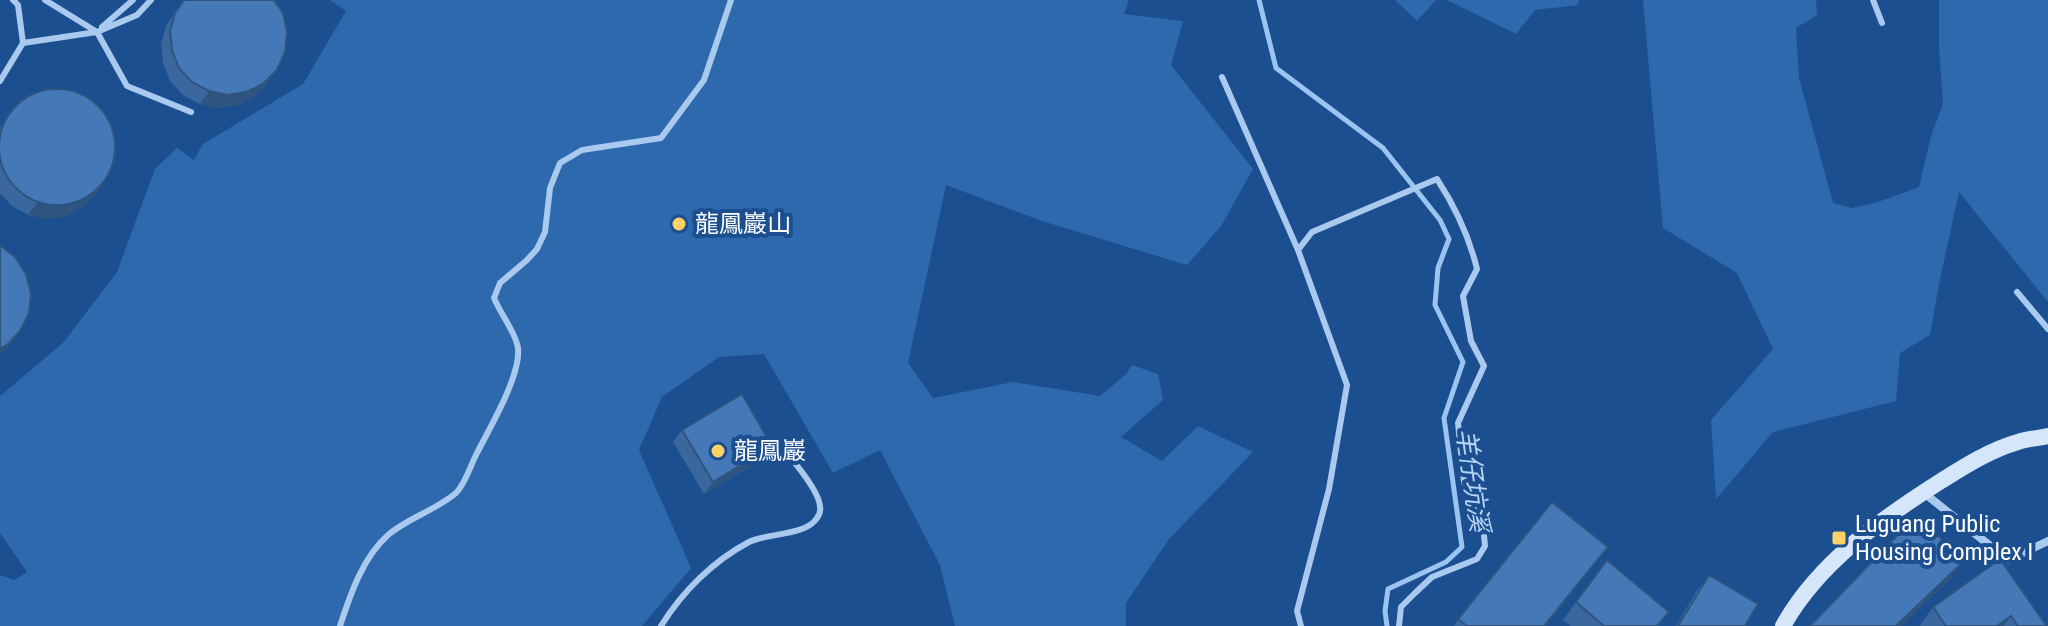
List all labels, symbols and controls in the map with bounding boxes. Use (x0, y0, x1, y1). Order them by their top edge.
place label: 龍鳳巖山 (695, 210, 791, 238)
marker: 龍鳳巖山 (670, 215, 688, 233)
water label: 羊仔坑溪 (1451, 426, 1496, 538)
place label: 龍鳳巖 (734, 437, 806, 465)
marker: 龍鳳巖 (709, 442, 727, 460)
place label: Luguang Public Housing Complex I (1855, 510, 2033, 566)
marker: Luguang Public Housing Complex I (1830, 529, 1848, 547)

